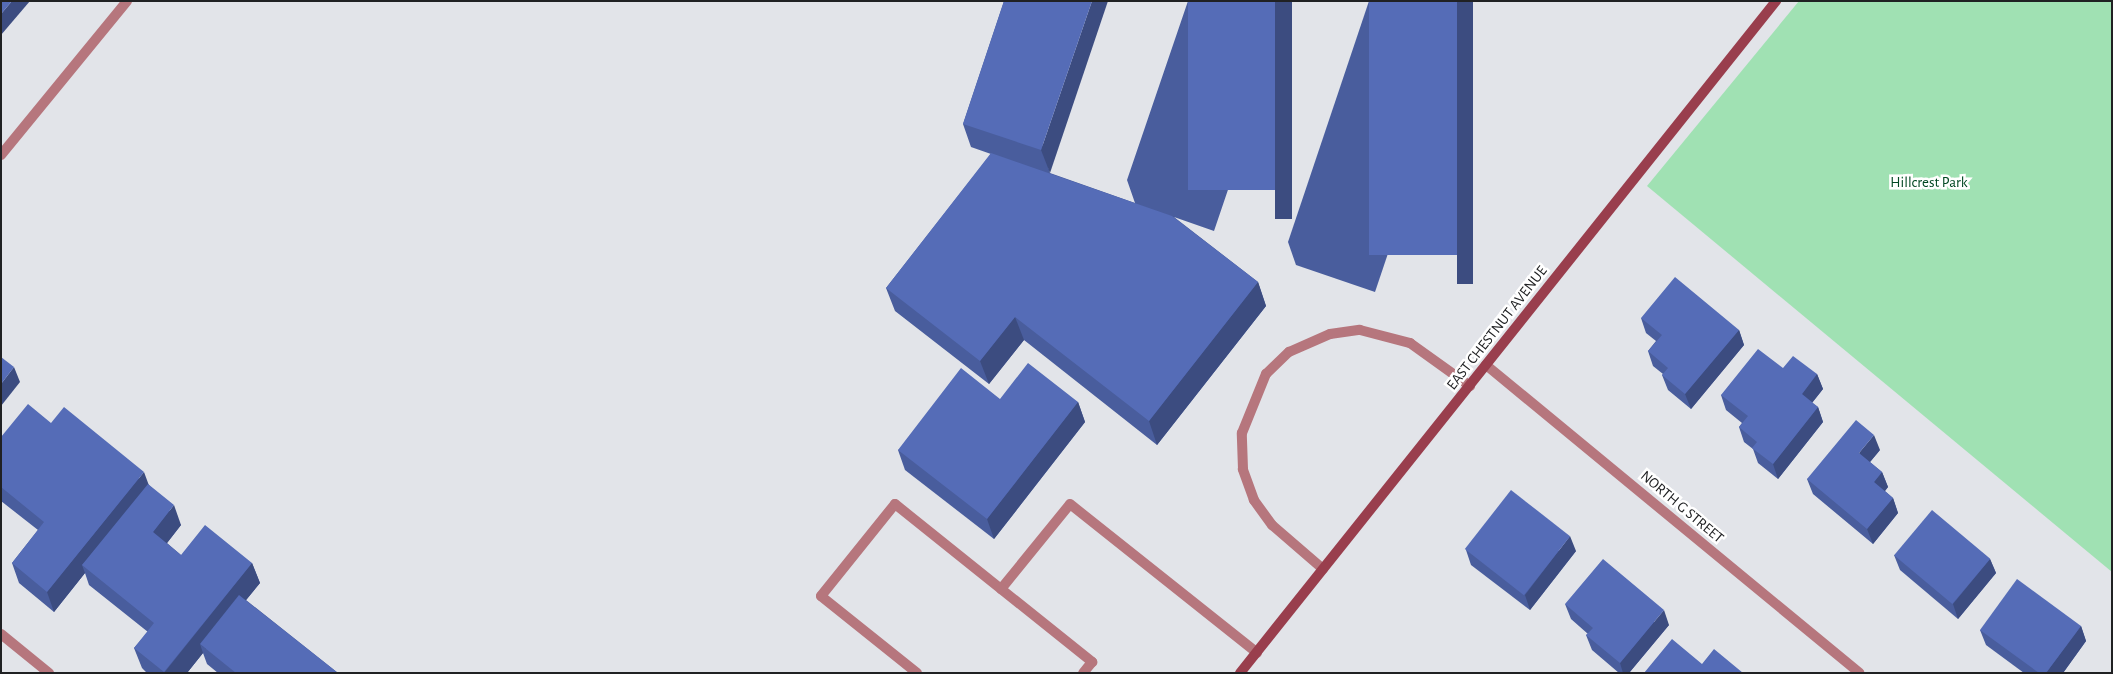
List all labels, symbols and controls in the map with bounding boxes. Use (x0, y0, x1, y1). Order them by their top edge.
park label: Hillcrest Park (1890, 174, 1968, 192)
street label: EAST CHESTNUT AVENUE (1443, 262, 1551, 394)
street label: NORTH G STREET (1637, 467, 1727, 547)

